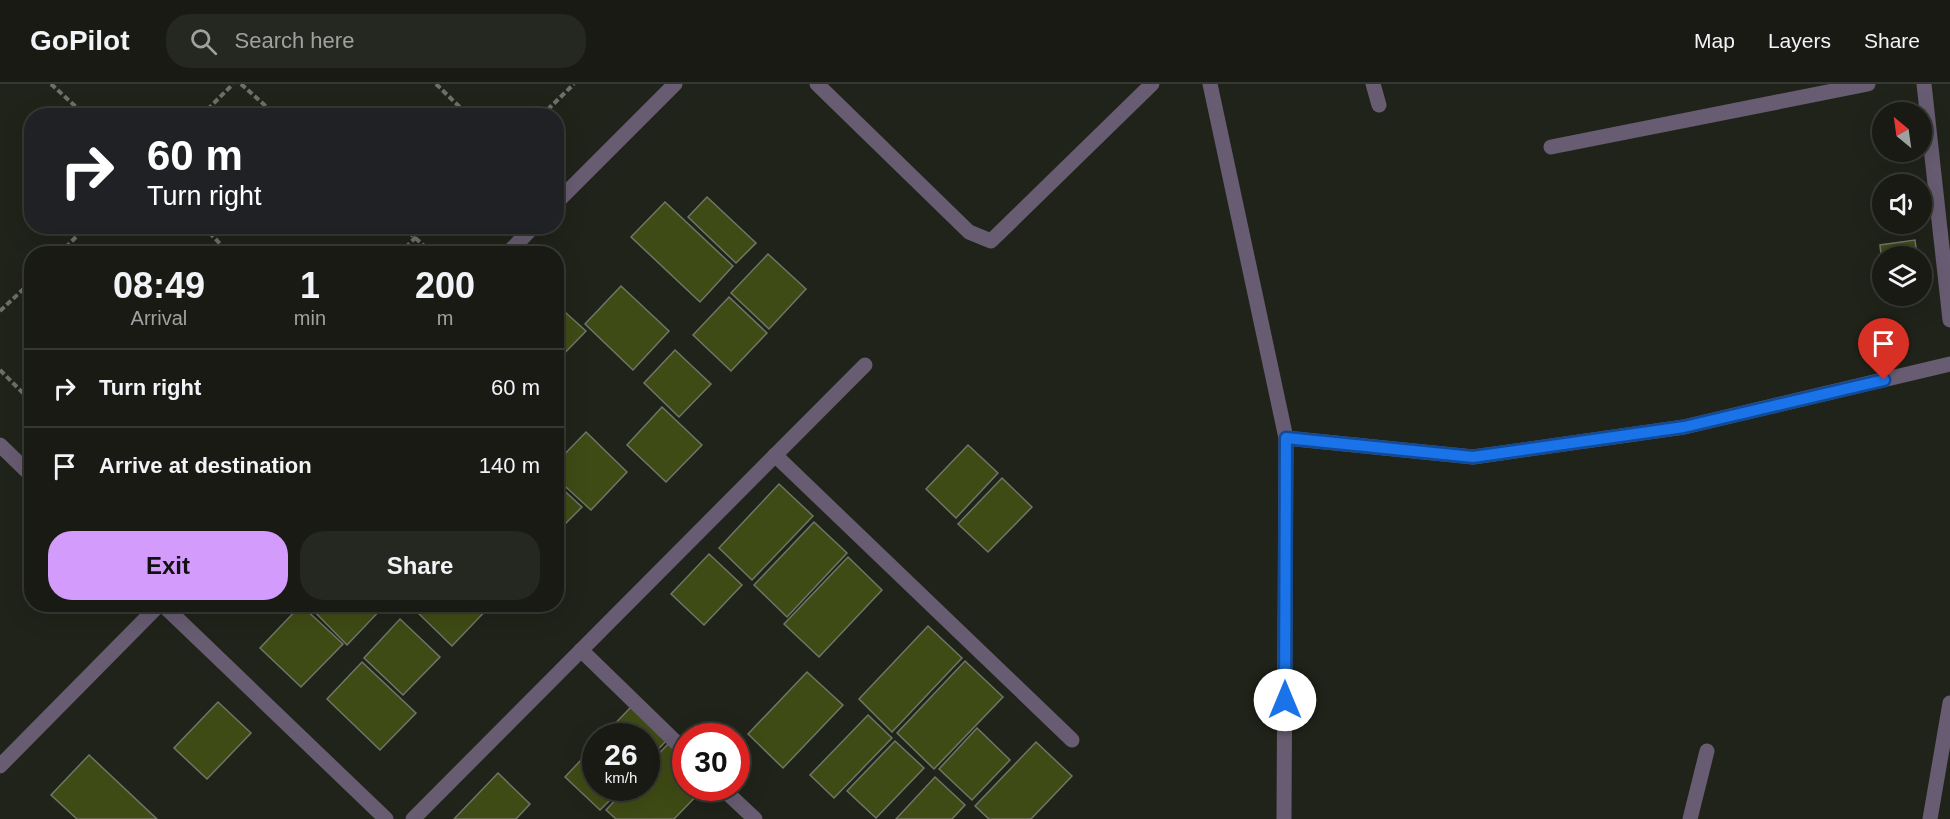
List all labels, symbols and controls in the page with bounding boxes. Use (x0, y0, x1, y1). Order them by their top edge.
search box (166, 14, 586, 68)
text: GoPilot (30, 25, 130, 56)
icon: search (187, 25, 220, 58)
text: Search here (235, 28, 354, 53)
text: Map (1694, 29, 1735, 52)
text: Layers (1768, 29, 1831, 52)
text: Share (1864, 29, 1920, 52)
north arrow (1872, 102, 1932, 162)
map controls (1872, 102, 1932, 306)
icon: right (48, 132, 126, 210)
text: 60 m (147, 132, 243, 179)
button: sound (1872, 174, 1932, 234)
text: Turn right (147, 181, 262, 211)
button: layers (1872, 246, 1932, 306)
text: 08:49 (113, 265, 205, 306)
text: 1 (300, 265, 320, 306)
text: 200 (415, 265, 475, 306)
text: Arrival (131, 307, 187, 329)
text: min (294, 307, 326, 329)
text: m (437, 307, 453, 329)
pin (1858, 318, 1909, 380)
icon: arrive (1867, 327, 1900, 360)
icon: right (48, 372, 81, 405)
text: Turn right (99, 375, 201, 400)
text: 60 m (491, 375, 540, 400)
icon: arrive (48, 450, 81, 483)
text: Arrive at destination (99, 453, 312, 478)
text: 140 m (479, 453, 540, 478)
button: Exit (48, 531, 288, 600)
button: Share (300, 531, 540, 600)
position arrow (1253, 668, 1317, 732)
speed limit sign: 30 (672, 723, 750, 801)
text: 26 (604, 738, 638, 771)
text: km/h (605, 769, 637, 786)

